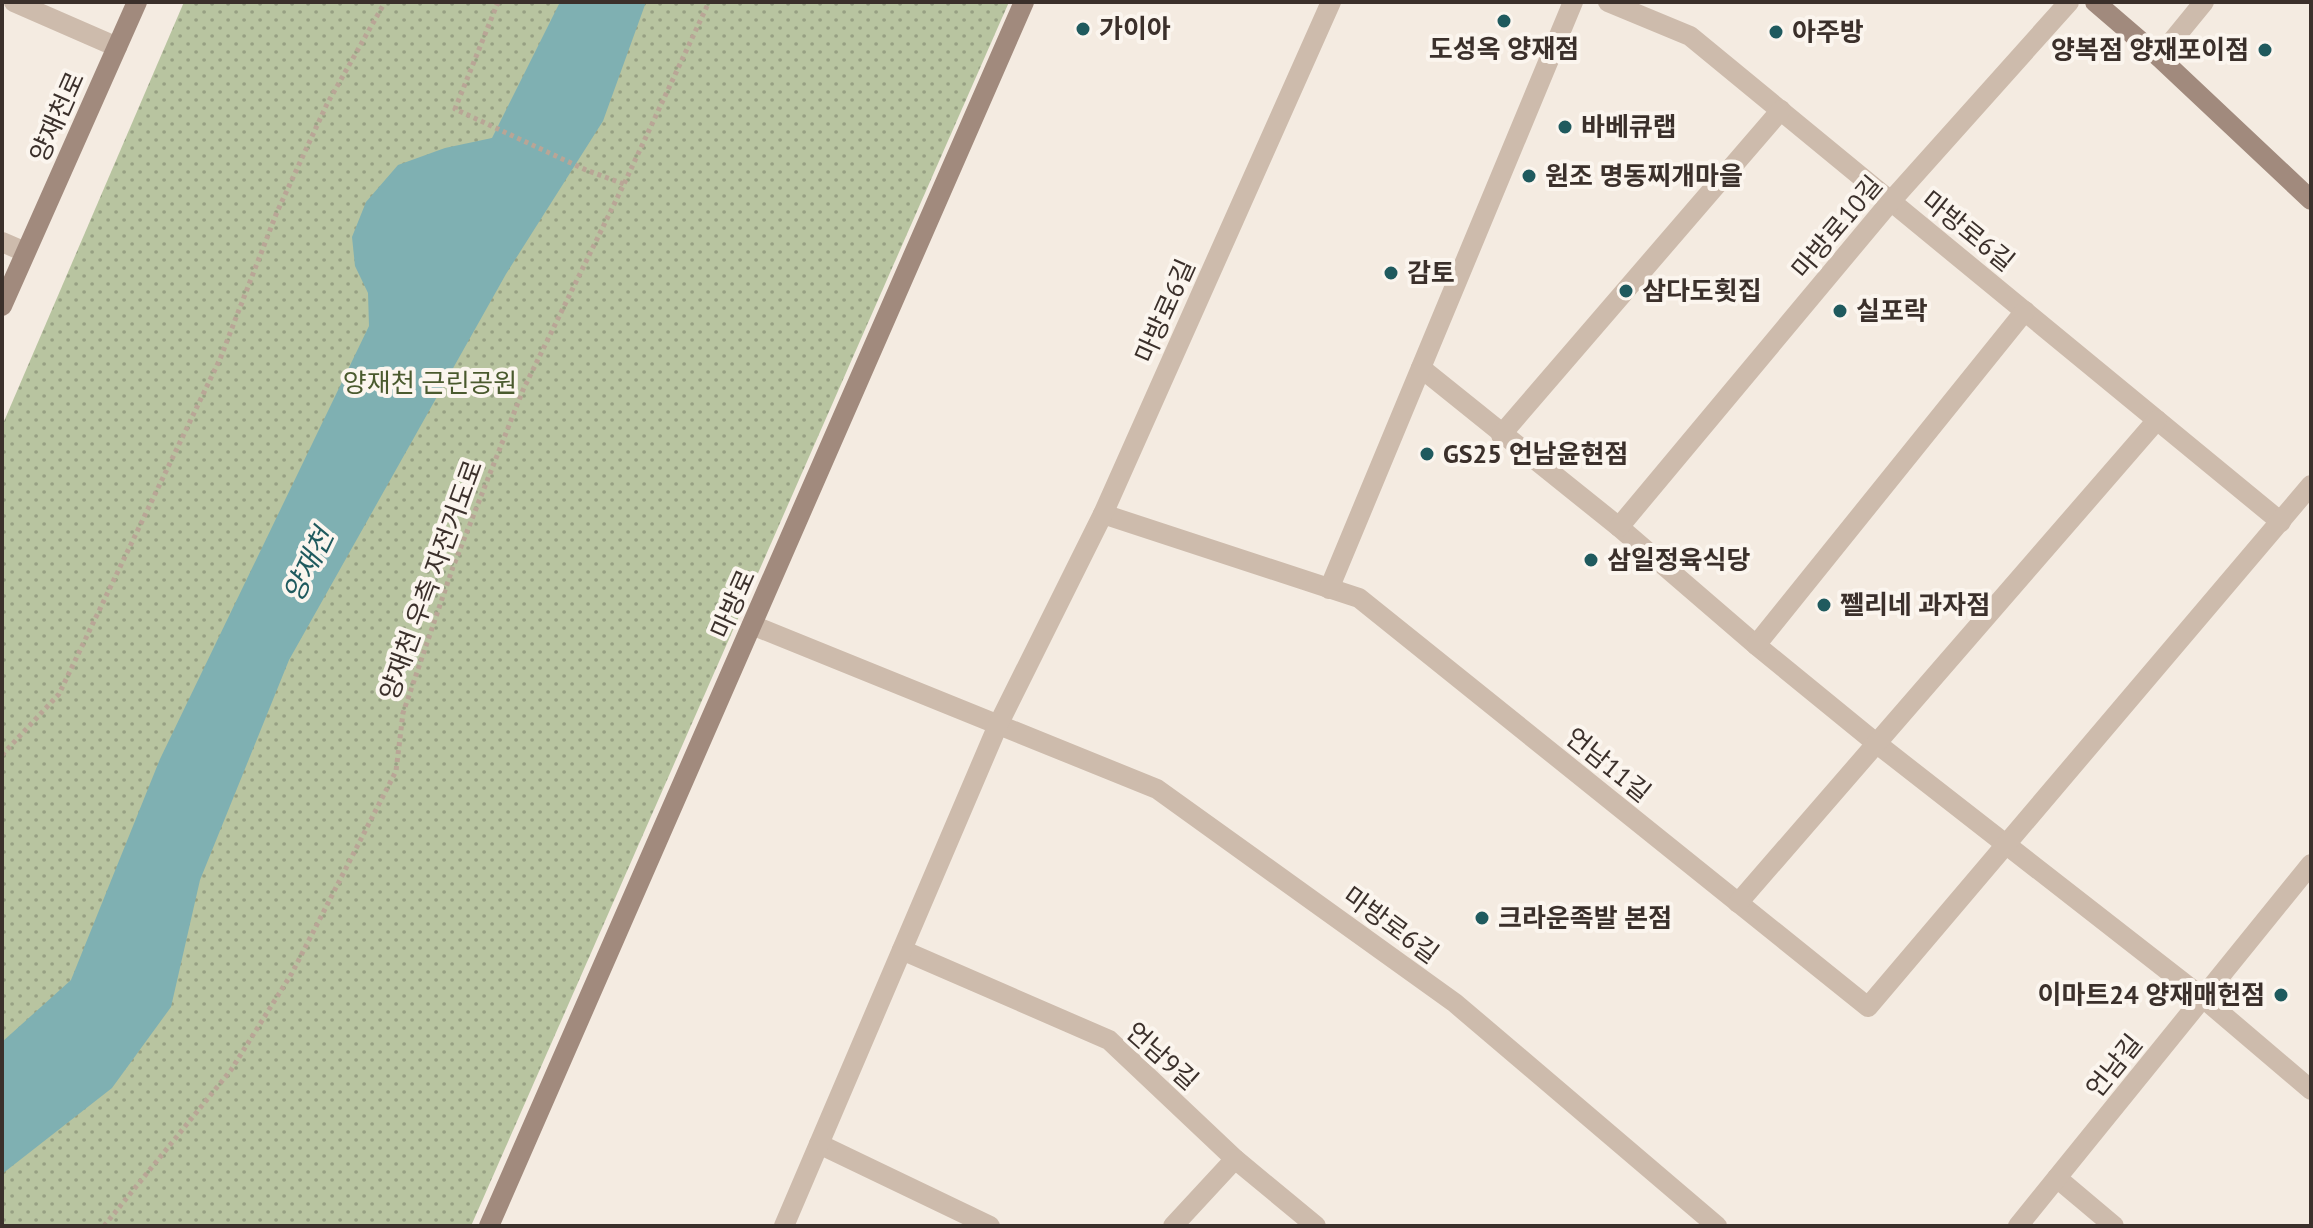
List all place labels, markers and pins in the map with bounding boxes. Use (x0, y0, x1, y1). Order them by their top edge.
place label: 가이아 (1099, 12, 1171, 45)
marker: 도성옥 양재점 (1495, 12, 1513, 30)
place label: 아주방 (1792, 15, 1864, 48)
marker: 가이아 (1074, 20, 1092, 38)
marker: 아주방 (1767, 23, 1785, 41)
place label: 도성옥 양재점 (1429, 32, 1579, 65)
place label: 양복점 양재포이점 (2051, 33, 2249, 66)
marker: 양복점 양재포이점 (2256, 41, 2274, 59)
place label: 바베큐랩 (1581, 110, 1677, 143)
marker: 바베큐랩 (1556, 118, 1574, 136)
place label: 원조 명동찌개마을 (1545, 159, 1743, 192)
marker: 원조 명동찌개마을 (1520, 167, 1538, 185)
place label: 감토 (1407, 256, 1455, 289)
marker: 감토 (1382, 264, 1400, 282)
place label: 삼다도횟집 (1642, 274, 1762, 307)
marker: 삼다도횟집 (1617, 282, 1635, 300)
place label: 실포락 (1856, 294, 1928, 327)
marker: 실포락 (1831, 302, 1849, 320)
place label: GS25 언남윤현점 (1443, 437, 1628, 470)
marker: GS25 언남윤현점 (1418, 445, 1436, 463)
place label: 삼일정육식당 (1607, 543, 1751, 576)
marker: 삼일정육식당 (1582, 551, 1600, 569)
place label: 쩰리네 과자점 (1840, 588, 1990, 621)
marker: 쩰리네 과자점 (1815, 596, 1833, 614)
place label: 크라운족발 본점 (1498, 901, 1672, 934)
marker: 크라운족발 본점 (1473, 909, 1491, 927)
place label: 이마트24 양재매헌점 (2038, 978, 2265, 1011)
marker: 이마트24 양재매헌점 (2272, 986, 2290, 1004)

